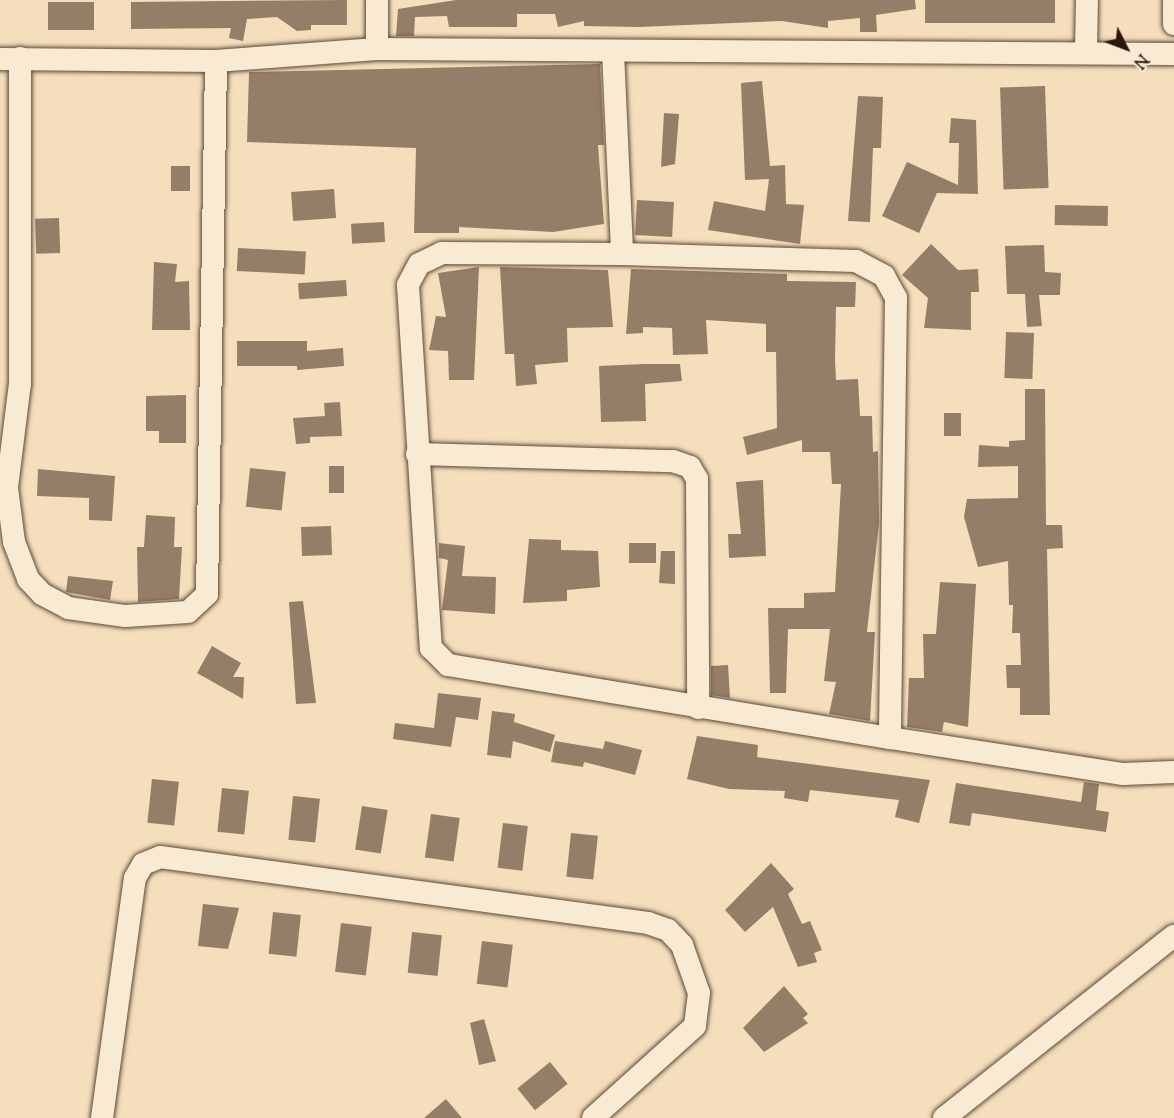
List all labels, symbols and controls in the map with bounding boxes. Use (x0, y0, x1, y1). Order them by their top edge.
north arrow (1096, 18, 1156, 78)
text: N (1127, 48, 1153, 73)

